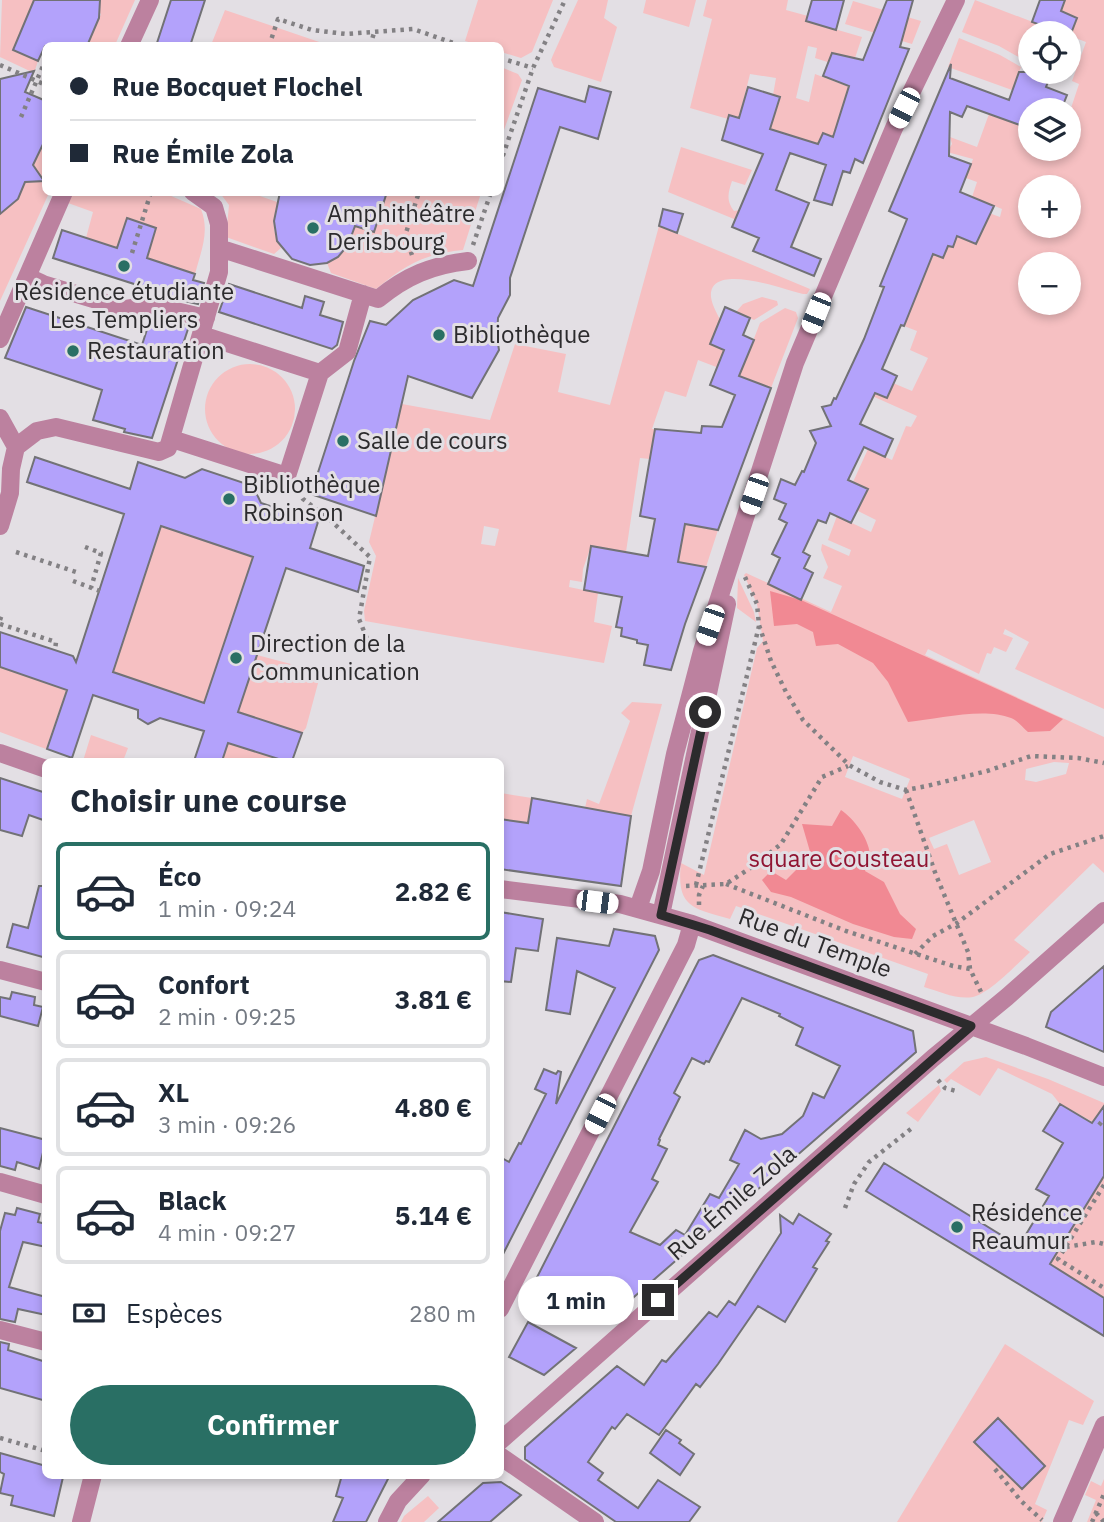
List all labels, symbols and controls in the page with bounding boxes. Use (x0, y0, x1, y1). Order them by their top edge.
map controls (1018, 21, 1081, 315)
button: locate (1018, 21, 1081, 84)
text: Rue Bocquet Flochel (112, 69, 362, 103)
car (886, 85, 923, 131)
button: layers (1018, 98, 1081, 161)
text: Rue Émile Zola (112, 136, 294, 170)
button: + (1018, 175, 1081, 238)
place label: Amphithéâtre Derisbourg (327, 197, 475, 257)
marker: Amphithéâtre Derisbourg (305, 220, 321, 236)
button: − (1018, 252, 1081, 315)
marker: Résidence étudiante Les Templiers (116, 258, 132, 274)
place label: Résidence étudiante Les Templiers (14, 275, 234, 335)
car (799, 290, 834, 336)
place label: Bibliothèque (453, 318, 591, 350)
marker: Bibliothèque (431, 327, 447, 343)
place label: Restauration (87, 334, 225, 366)
marker: Restauration (65, 343, 81, 359)
place label: Salle de cours (357, 424, 508, 456)
marker: Salle de cours (335, 433, 351, 449)
place label: Bibliothèque Robinson (243, 468, 381, 528)
car (738, 471, 771, 517)
marker: Bibliothèque Robinson (221, 491, 237, 507)
car (694, 602, 727, 648)
place label: Direction de la Communication (250, 627, 420, 687)
marker: Direction de la Communication (228, 650, 244, 666)
route start (689, 696, 721, 728)
text: Choisir une course (70, 779, 347, 821)
park label: square Cousteau (748, 842, 930, 874)
text: Éco (158, 859, 202, 893)
icon: car (74, 860, 137, 923)
text: 2.82 € (395, 874, 472, 908)
car (575, 889, 620, 915)
text: 1 min · 09:24 (158, 893, 296, 923)
street label: Rue du Temple (734, 899, 896, 985)
text: Confort (158, 967, 250, 1001)
icon: car (74, 968, 137, 1031)
text: 3.81 € (395, 982, 472, 1016)
text: 2 min · 09:25 (158, 1001, 296, 1031)
text: XL (158, 1075, 189, 1109)
icon: car (74, 1076, 137, 1139)
text: 4.80 € (395, 1090, 472, 1124)
car (582, 1091, 619, 1137)
text: 3 min · 09:26 (158, 1109, 296, 1139)
street label: Rue Émile Zola (660, 1137, 803, 1267)
text: Black (158, 1183, 226, 1217)
icon: car (74, 1184, 137, 1247)
place label: Résidence Reaumur (971, 1196, 1083, 1256)
text: 5.14 € (395, 1198, 472, 1232)
text: 4 min · 09:27 (158, 1217, 296, 1247)
marker: Résidence Reaumur (949, 1219, 965, 1235)
callout: 1 min (518, 1276, 634, 1324)
route end (642, 1284, 674, 1316)
text: 1 min (546, 1285, 606, 1315)
icon: cash (70, 1294, 108, 1332)
text: Espèces (126, 1296, 223, 1330)
text: 280 m (409, 1298, 476, 1328)
button: Confirmer (70, 1385, 476, 1465)

